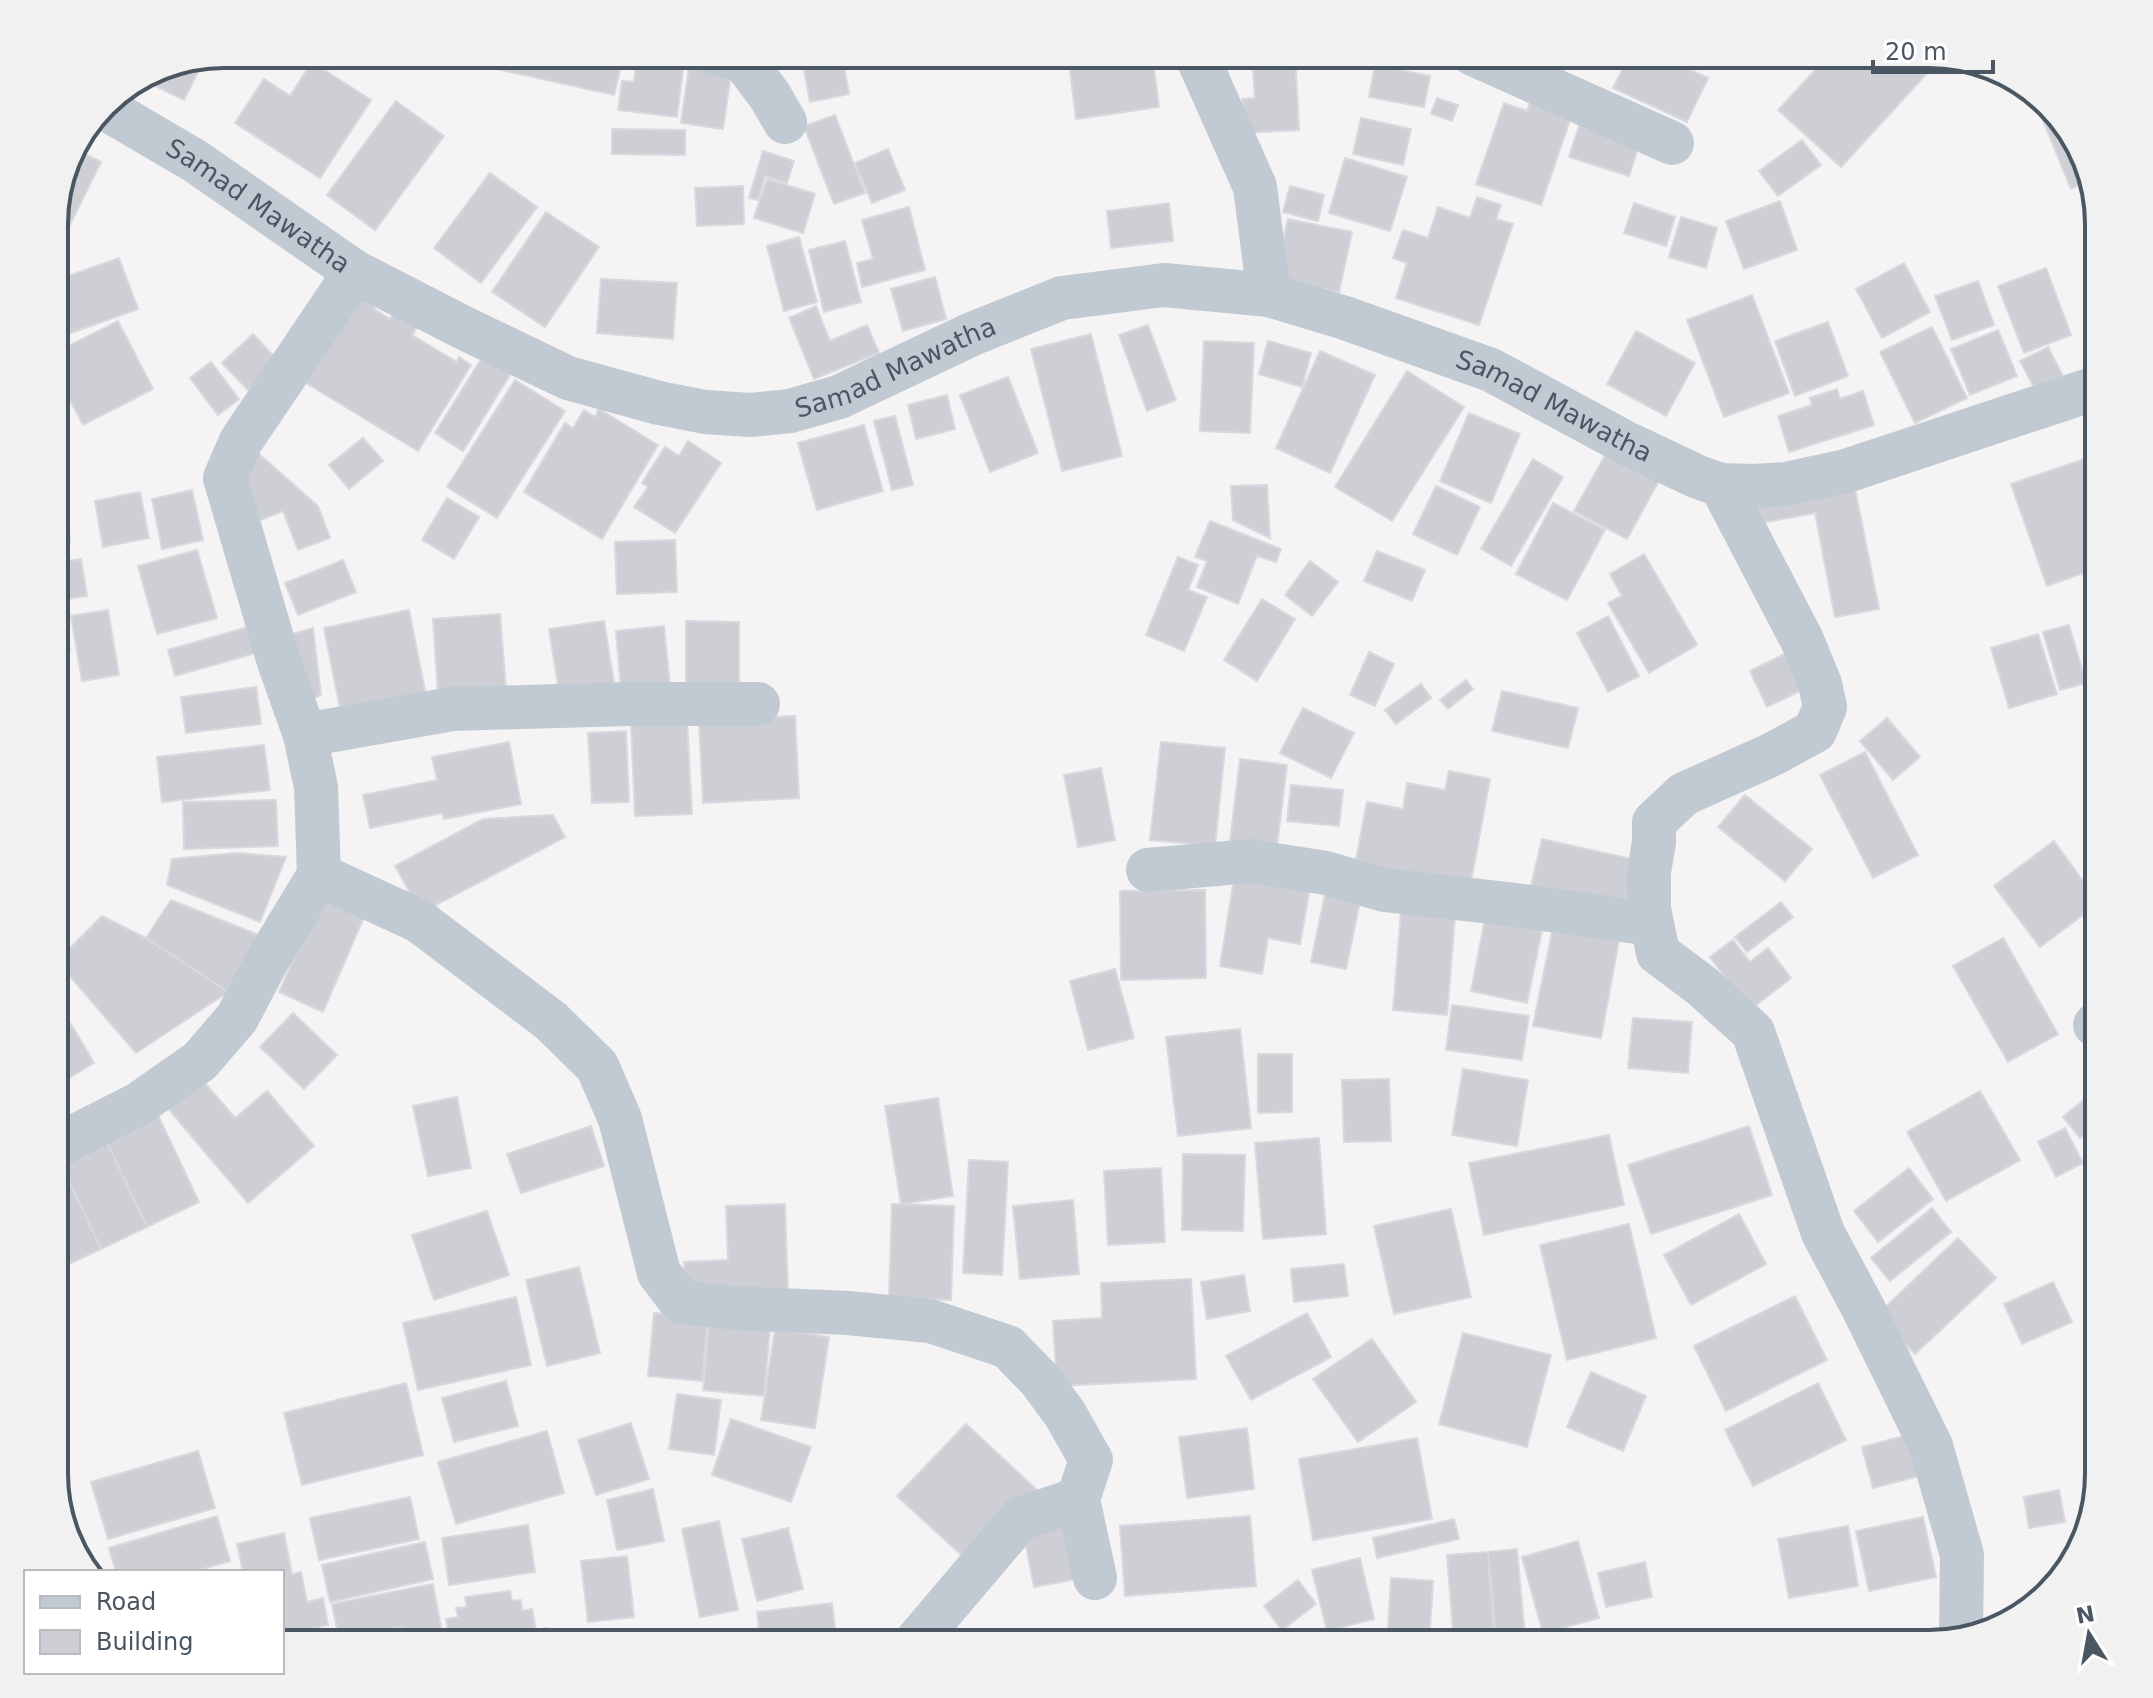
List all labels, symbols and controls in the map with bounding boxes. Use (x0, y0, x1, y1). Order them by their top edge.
scale bar (1873, 24, 1993, 74)
text: 20 m (1885, 38, 1947, 66)
street label: Samad Mawatha (161, 132, 356, 279)
street label: Samad Mawatha (791, 311, 1000, 424)
street label: Samad Mawatha (1452, 344, 1657, 468)
legend (24, 1570, 284, 1674)
text: Road (96, 1588, 156, 1616)
north arrow (2049, 1594, 2129, 1674)
text: N (2074, 1601, 2097, 1629)
text: Building (96, 1628, 193, 1656)

